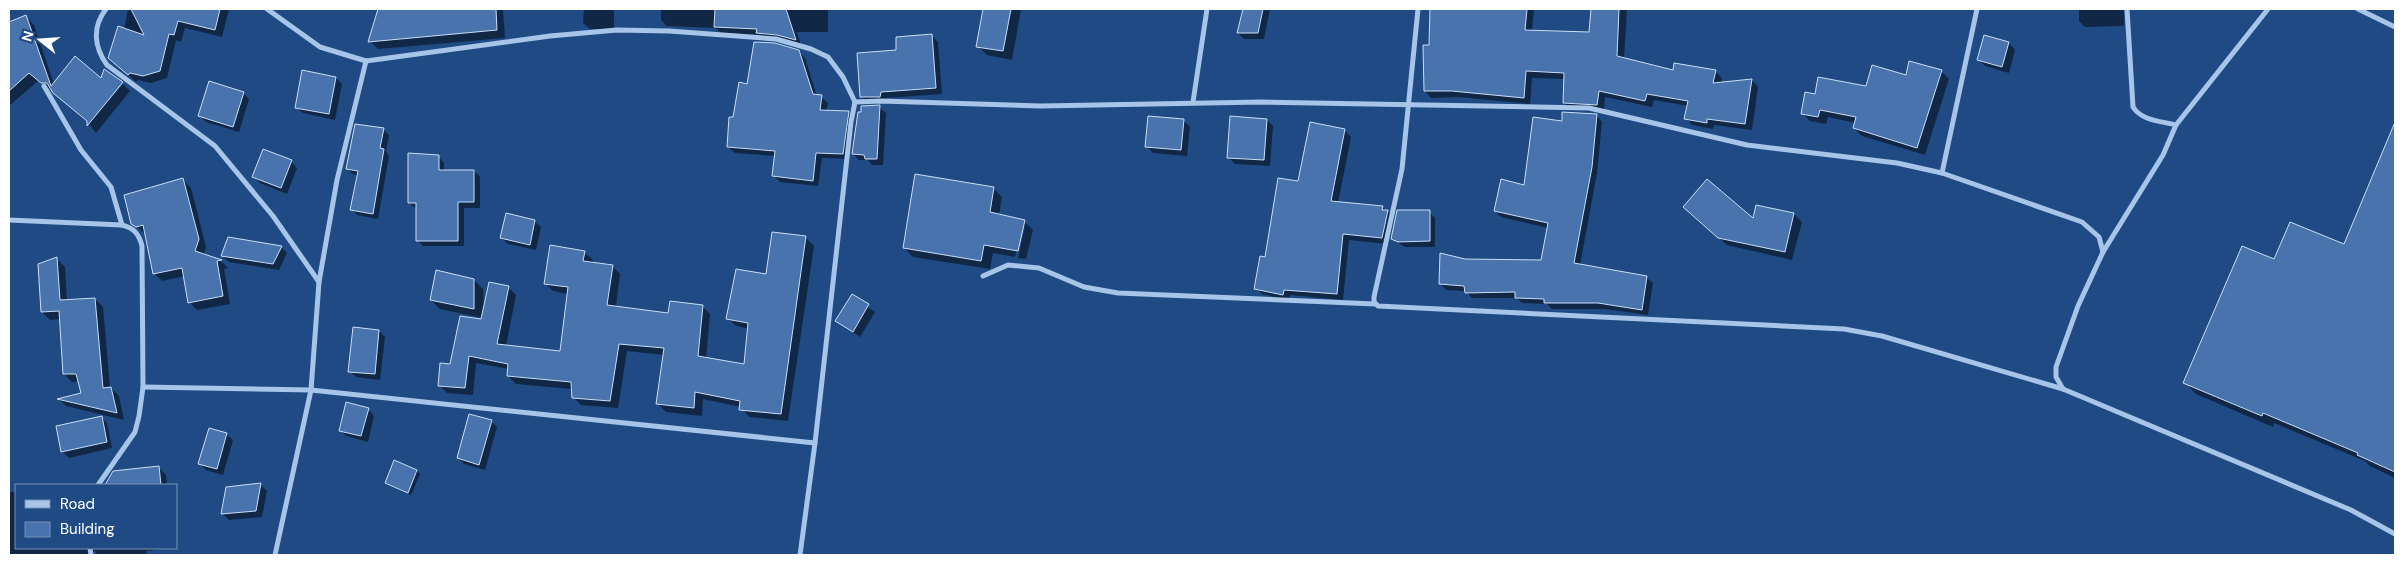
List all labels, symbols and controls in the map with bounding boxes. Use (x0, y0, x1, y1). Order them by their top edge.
north arrow (15, 15, 65, 65)
text: N (17, 29, 38, 44)
legend (15, 484, 178, 549)
text: Road (60, 494, 95, 514)
text: Building (60, 519, 115, 539)

